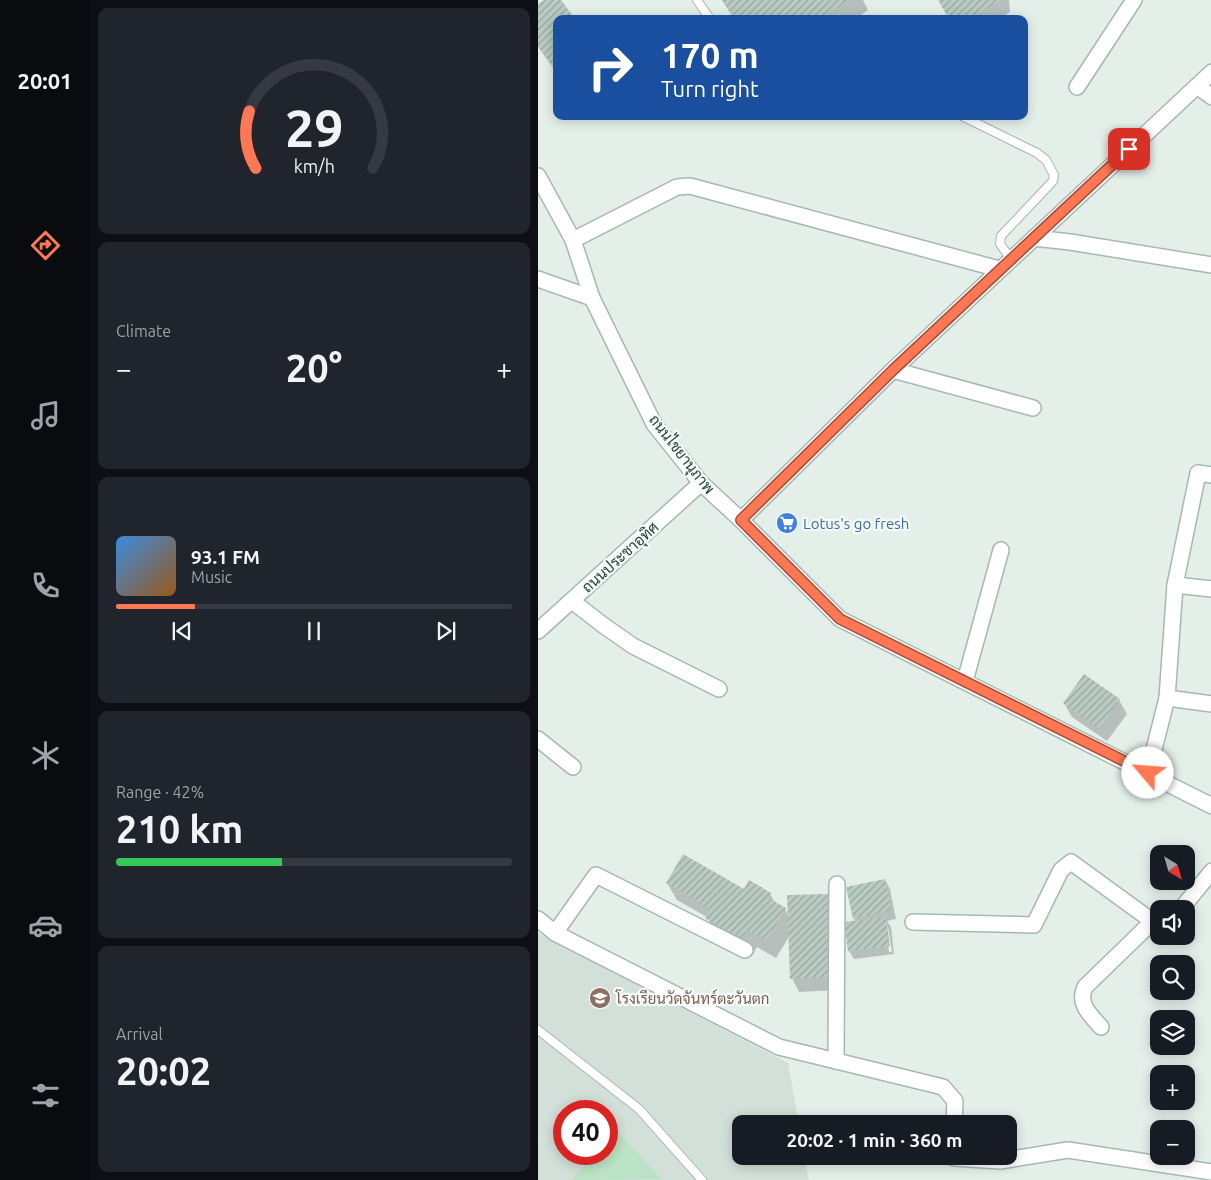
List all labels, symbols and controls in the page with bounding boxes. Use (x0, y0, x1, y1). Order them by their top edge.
icon: right (578, 35, 643, 100)
text: 170 m (661, 35, 759, 75)
text: 20:01 (17, 68, 73, 93)
text: Turn right (661, 76, 759, 101)
text: 29 (285, 99, 343, 157)
pin (1108, 128, 1150, 170)
icon: arrive (1115, 135, 1143, 163)
text: km/h (293, 156, 335, 176)
icon: directions (28, 228, 63, 263)
text: Climate (116, 322, 171, 340)
text: 20° (286, 347, 342, 389)
text: − (116, 353, 132, 384)
text: + (496, 353, 512, 384)
icon: music (28, 398, 63, 433)
street label: ถนนไชยานุภาพ (644, 411, 719, 499)
supermarket icon: Lotus's go fresh (775, 511, 799, 535)
place label: Lotus's go fresh (803, 515, 909, 532)
street label: ถนนประชาอุทิศ (578, 518, 664, 598)
text: 93.1 FM (191, 546, 260, 568)
icon: phone (28, 568, 63, 603)
text: Music (191, 568, 232, 586)
icon: previous (168, 617, 196, 645)
icon: pause (300, 617, 328, 645)
icon: next (432, 617, 460, 645)
icon: climate (28, 738, 63, 773)
position arrow (1121, 746, 1173, 798)
text: Range · 42% (116, 783, 204, 801)
text: 210 km (116, 808, 243, 850)
north arrow (1150, 845, 1196, 890)
map controls (1150, 845, 1195, 1165)
button: sound (1150, 900, 1195, 945)
icon: car (28, 908, 63, 943)
button: search (1150, 955, 1195, 1000)
school or university icon: โรงเรียนวัดจันทร์ตะวันตก (588, 986, 612, 1010)
place label: โรงเรียนวัดจันทร์ตะวันตก (615, 989, 769, 1007)
button: layers (1150, 1010, 1195, 1055)
text: Arrival (116, 1025, 163, 1043)
text: 20:02 (116, 1050, 211, 1092)
button: + (1150, 1065, 1195, 1110)
icon: filters (28, 1078, 63, 1113)
speed limit sign: 40 (553, 1100, 618, 1165)
button: − (1150, 1120, 1195, 1165)
text: 20:02 · 1 min · 360 m (787, 1129, 962, 1151)

